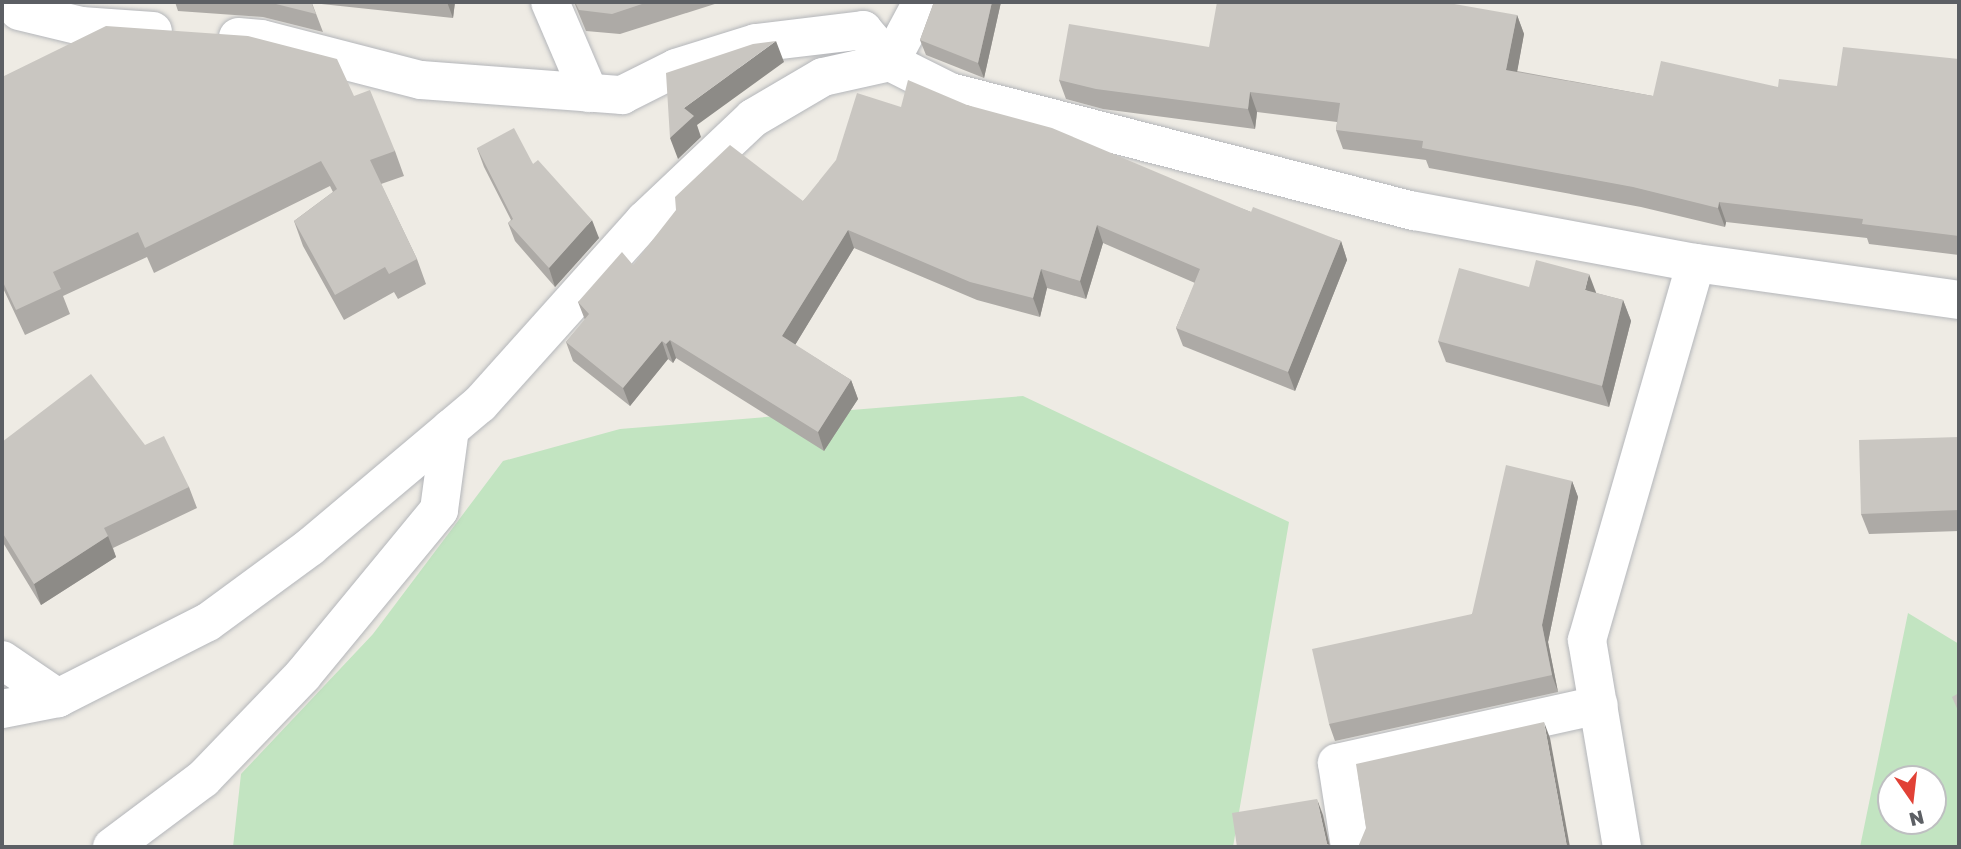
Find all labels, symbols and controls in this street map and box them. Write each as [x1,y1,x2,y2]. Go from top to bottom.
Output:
north arrow [1877,765,1947,835]
text: N [1907,806,1927,832]

